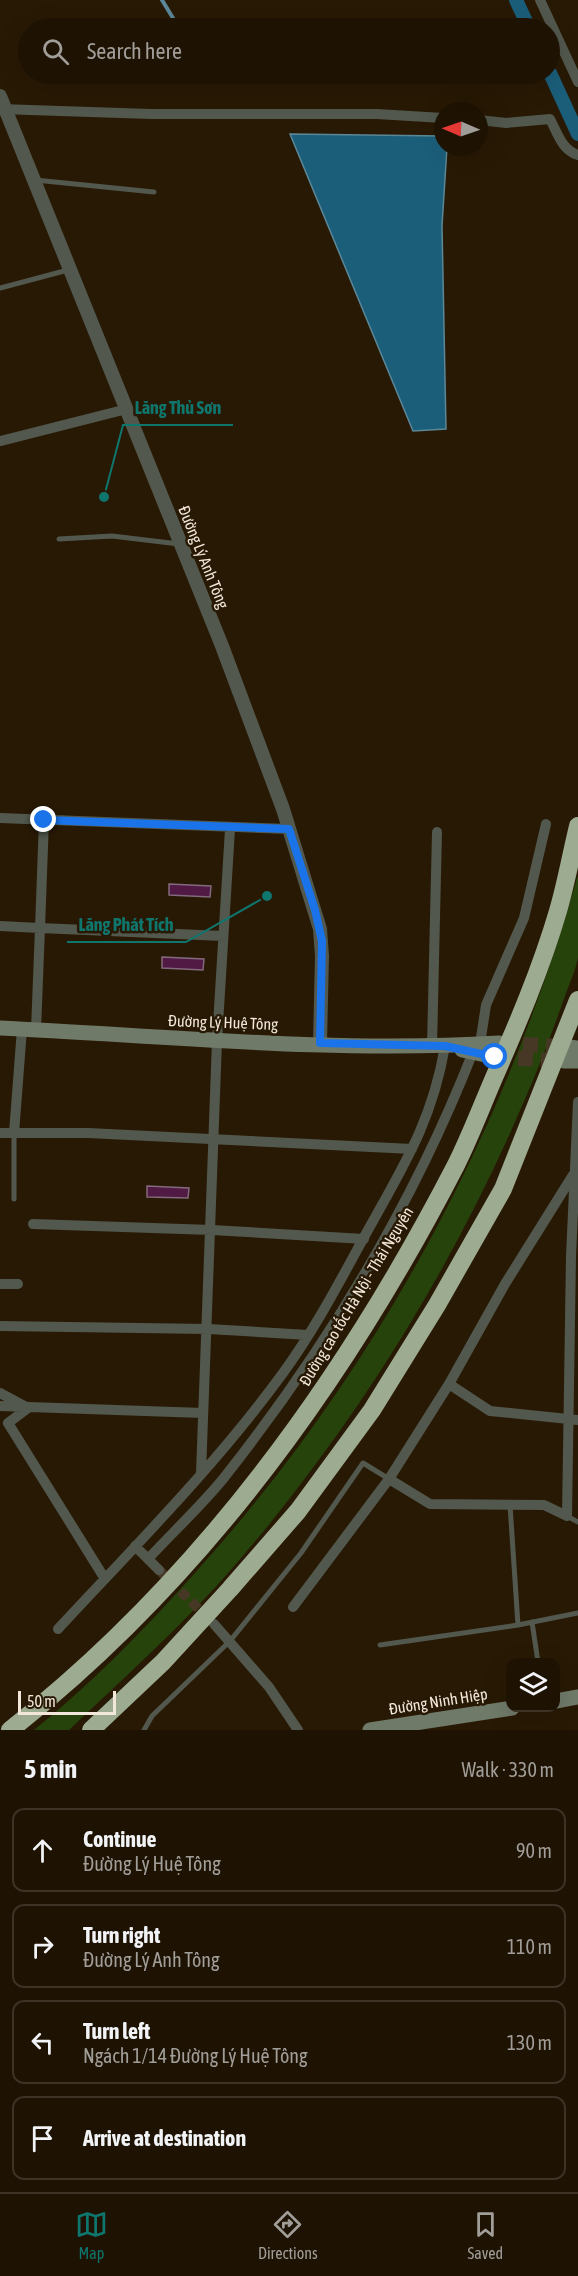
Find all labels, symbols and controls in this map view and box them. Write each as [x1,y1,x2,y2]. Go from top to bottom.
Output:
search box [18,18,560,84]
icon: search [39,35,72,68]
text: Search here [87,38,182,64]
north arrow [434,102,488,156]
callout: Lăng Thủ Sơn [123,389,233,425]
text: Lăng Thủ Sơn [135,397,221,418]
street label: Đường Lý Anh Tông [174,503,233,612]
route end [30,806,56,832]
callout: Lăng Phát Tích [67,906,186,942]
text: Lăng Phát Tích [79,914,174,935]
street label: Đường Lý Huệ Tông [168,1011,279,1034]
route start [481,1043,507,1069]
street label: Đường cao tốc Hà Nội - Thái Nguyên [295,1203,417,1389]
map controls [506,1658,560,1712]
button: layers [506,1658,560,1712]
street label: Đường Ninh Hiệp [387,1684,489,1719]
scale bar [18,1688,116,1716]
text: 50 m [27,1692,56,1710]
text: 5 min [24,1754,77,1784]
text: Walk · 330 m [462,1758,554,1781]
text: Continue [83,1826,157,1852]
icon: ahead [26,1834,59,1867]
text: 90 m [516,1839,552,1862]
text: Đường Lý Huệ Tông [83,1852,221,1875]
text: Turn right [83,1922,160,1948]
icon: right [26,1930,59,1963]
text: 110 m [507,1935,552,1958]
text: Đường Lý Anh Tông [83,1948,220,1971]
text: Turn left [83,2018,150,2044]
icon: left [26,2026,59,2059]
text: 130 m [507,2031,552,2054]
text: Ngách 1/14 Đường Lý Huệ Tông [83,2044,308,2067]
icon: arrive [26,2122,59,2155]
text: Arrive at destination [83,2125,246,2151]
tab: Map [75,2208,108,2262]
tab: Directions [258,2208,318,2262]
tab: Saved [468,2208,503,2262]

